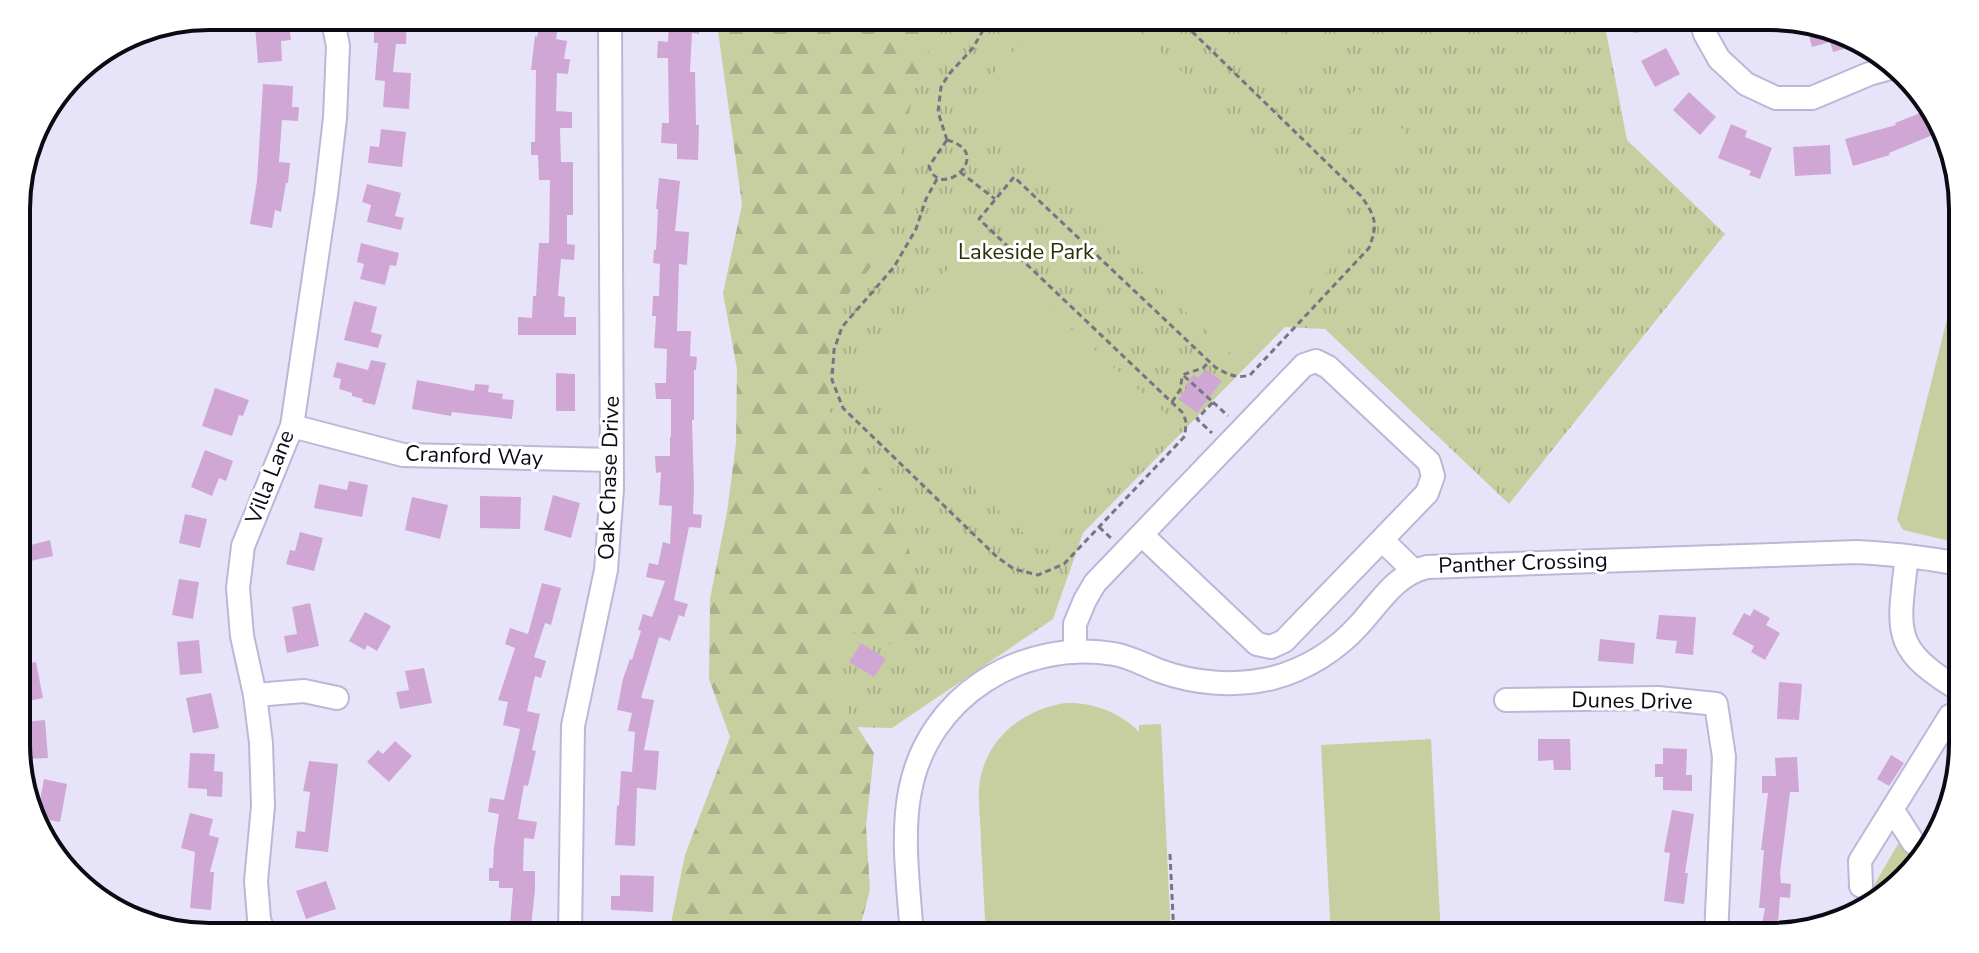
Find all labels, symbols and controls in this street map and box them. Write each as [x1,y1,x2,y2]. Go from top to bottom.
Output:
park label: Lakeside Park [958,237,1095,267]
street label: Oak Chase Drive [591,395,627,561]
street label: Villa Lane [238,426,302,529]
street label: Cranford Way [405,439,544,473]
street label: Panther Crossing [1438,545,1608,581]
street label: Dunes Drive [1571,685,1693,717]

